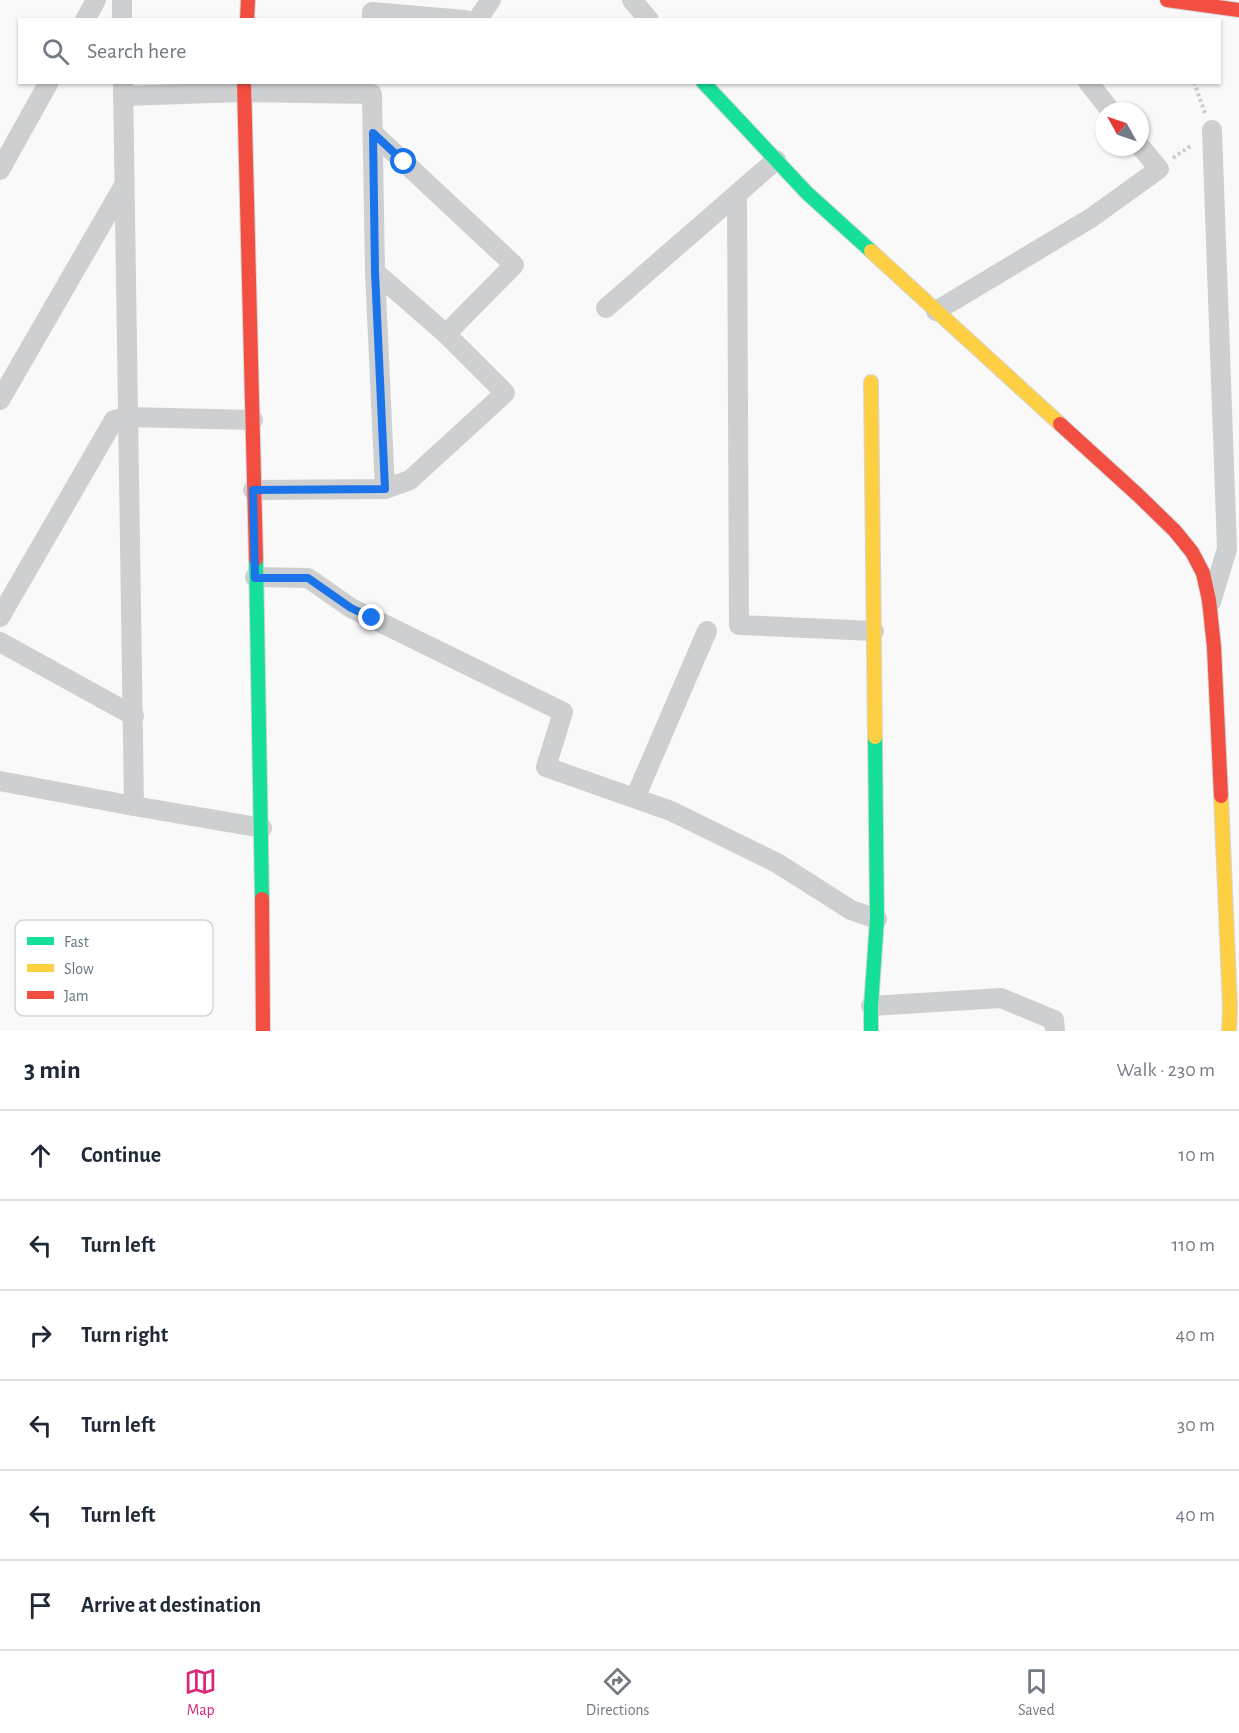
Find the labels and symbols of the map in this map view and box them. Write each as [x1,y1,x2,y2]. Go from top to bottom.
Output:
north arrow [1095,102,1149,156]
route start [390,148,416,174]
route end [358,604,384,630]
legend [15,920,213,1016]
text: Fast [64,934,89,950]
text: Slow [64,961,94,977]
text: Jam [64,988,89,1004]

